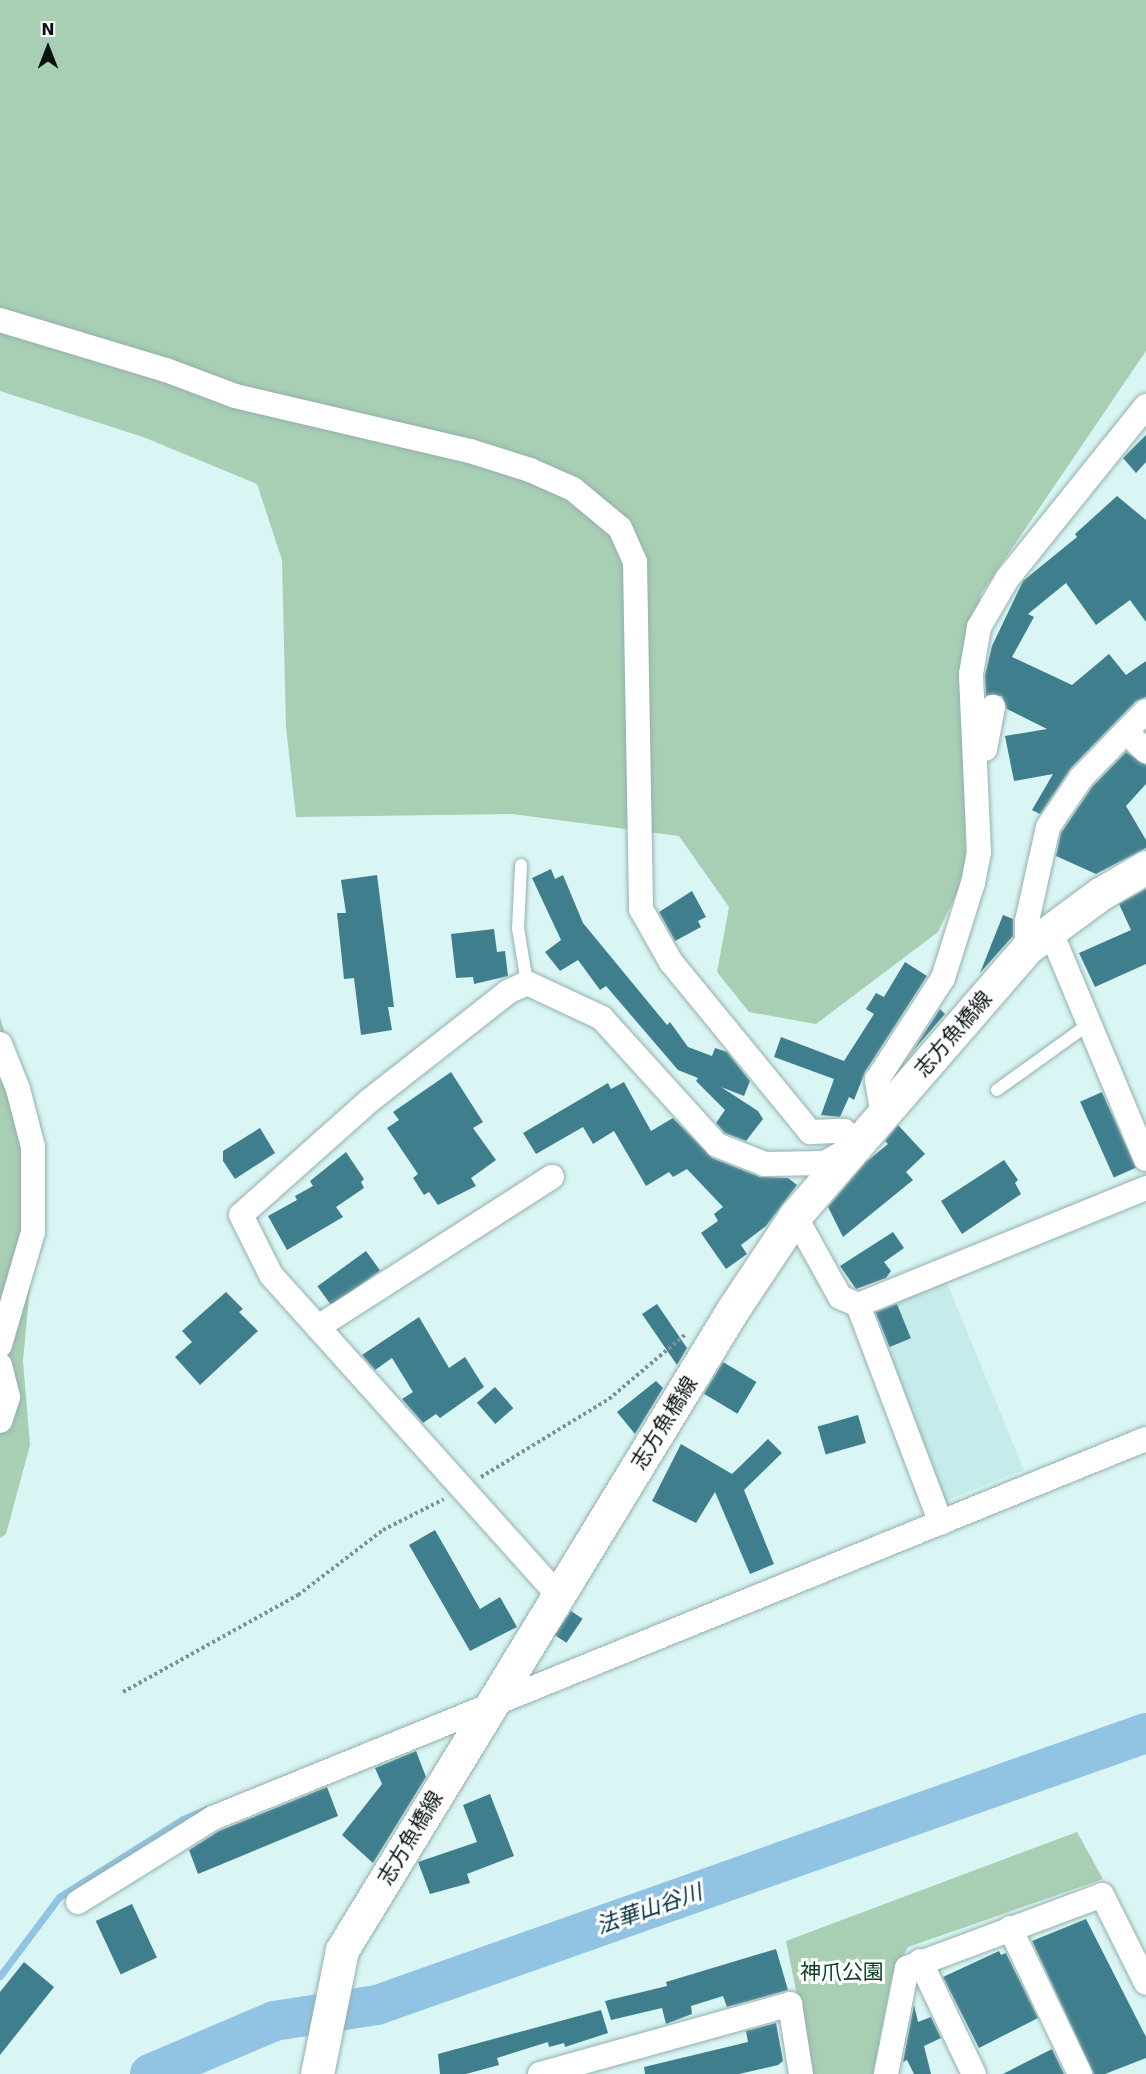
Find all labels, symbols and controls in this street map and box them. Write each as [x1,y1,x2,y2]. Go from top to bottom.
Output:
north arrow [18,18,78,78]
text: N [41,20,55,39]
street label: 志方魚橋線 [909,986,997,1082]
street label: 志方魚橋線 [625,1372,703,1474]
street label: 志方魚橋線 [372,1787,448,1889]
water label: 法華山谷川 [593,1879,705,1939]
park label: 神爪公園 [800,1959,884,1985]

